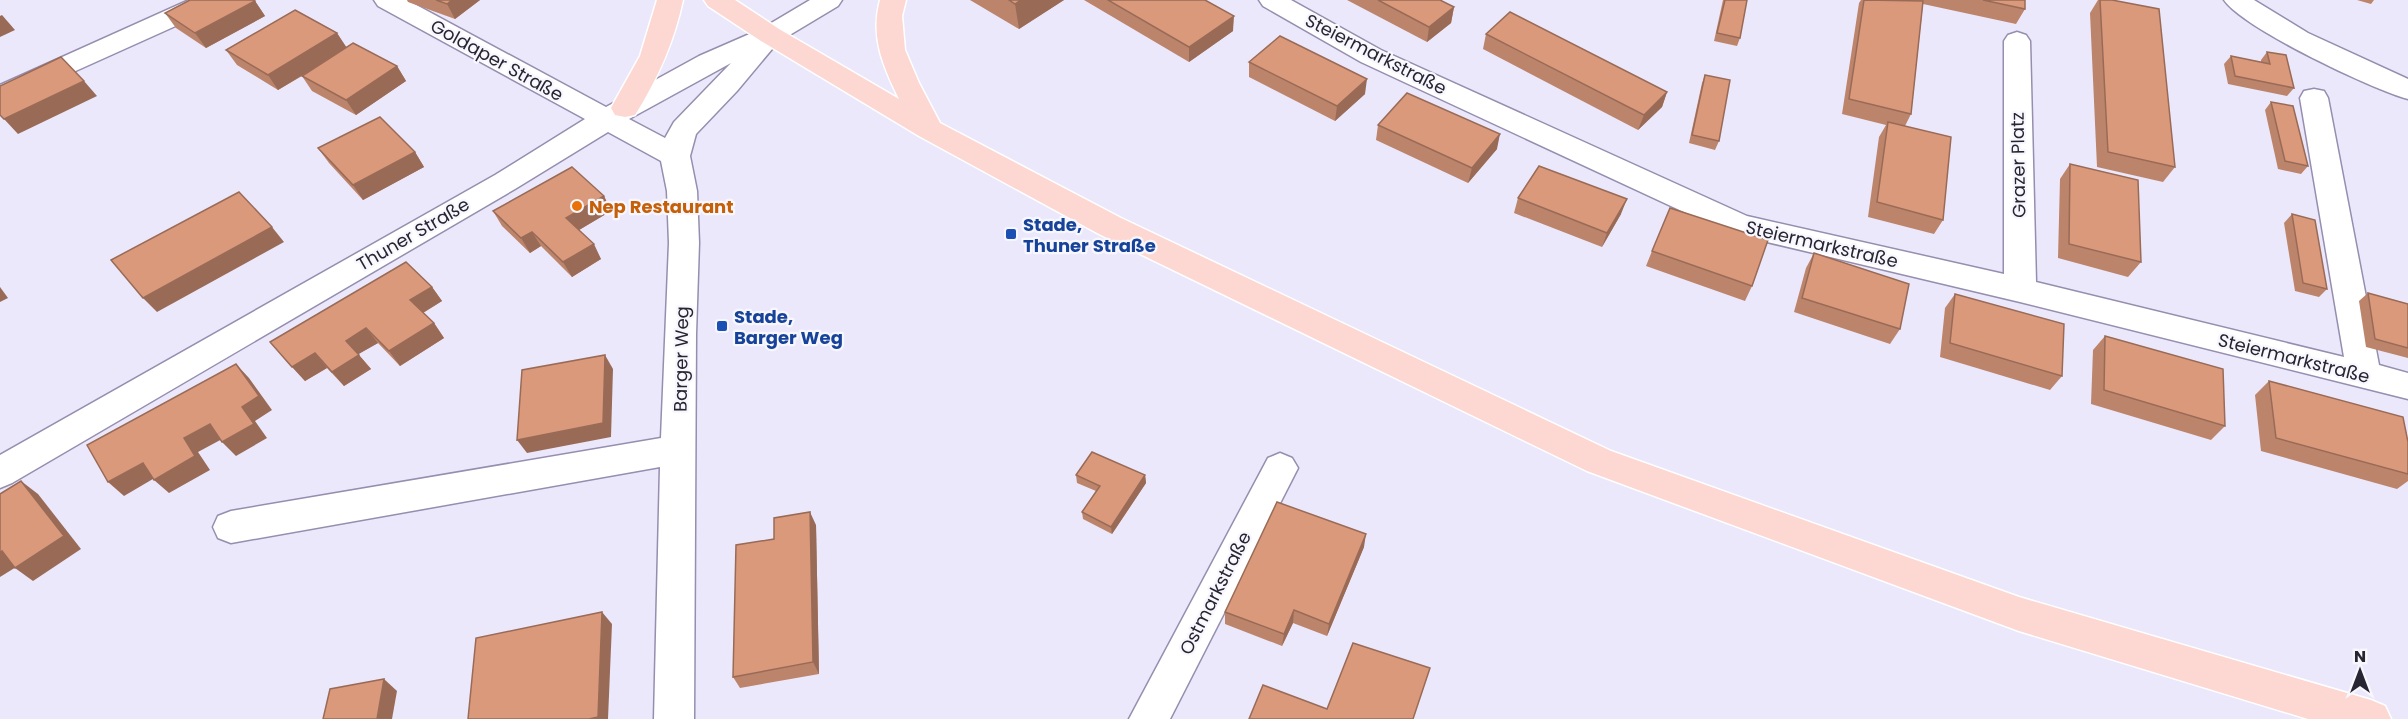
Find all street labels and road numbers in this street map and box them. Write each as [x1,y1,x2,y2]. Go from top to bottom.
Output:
street label: Steiermarkstraße [1301,8,1451,100]
street label: Goldaper Straße [426,13,568,107]
street label: Grazer Platz [2005,112,2031,218]
street label: Thuner Straße [352,192,474,276]
street label: Steiermarkstraße [1743,214,1901,274]
street label: Barger Weg [668,306,694,412]
street label: Steiermarkstraße [2216,327,2372,389]
street label: Ostmarkstraße [1173,527,1257,659]

